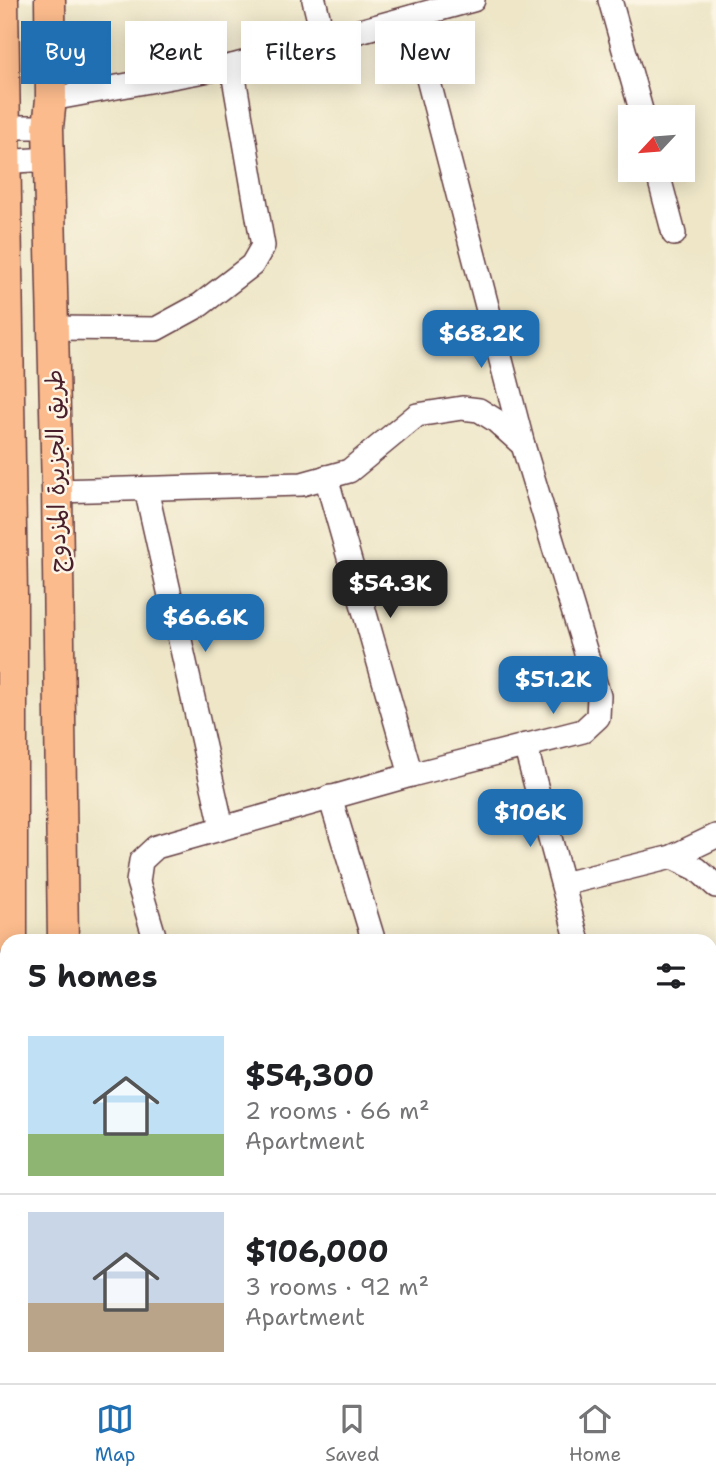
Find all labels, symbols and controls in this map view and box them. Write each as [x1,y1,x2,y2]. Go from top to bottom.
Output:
chip: Buy [21,21,111,84]
chip: Rent [125,21,227,84]
chip: Filters [241,21,361,84]
chip: New [375,21,475,84]
north arrow [618,105,695,182]
map controls [618,105,695,182]
pin: $68.2K [424,310,538,370]
text: $68.2K [438,318,524,348]
street label: طريق الجزيرة المزدوج [38,369,74,573]
pin: $54.3K [333,560,447,620]
text: $54.3K [348,568,432,598]
pin: $66.6K [148,594,262,654]
text: $66.6K [162,602,248,632]
pin: $51.2K [496,656,610,716]
text: $51.2K [515,664,591,694]
pin: $106K [481,790,579,849]
text: $106K [494,797,566,827]
text: 5 homes [28,956,158,997]
icon: filters [652,957,690,995]
text: $54,300 [245,1055,374,1096]
icon: home [84,1064,168,1148]
text: 2 rooms · 66 m² [245,1096,430,1126]
text: Apartment [245,1126,365,1156]
text: $106,000 [245,1231,389,1272]
icon: home [84,1240,168,1324]
text: 3 rooms · 92 m² [245,1272,429,1302]
text: Apartment [245,1302,365,1332]
tab: Map [95,1400,136,1467]
tab: Saved [325,1400,379,1467]
tab: Home [569,1400,621,1467]

